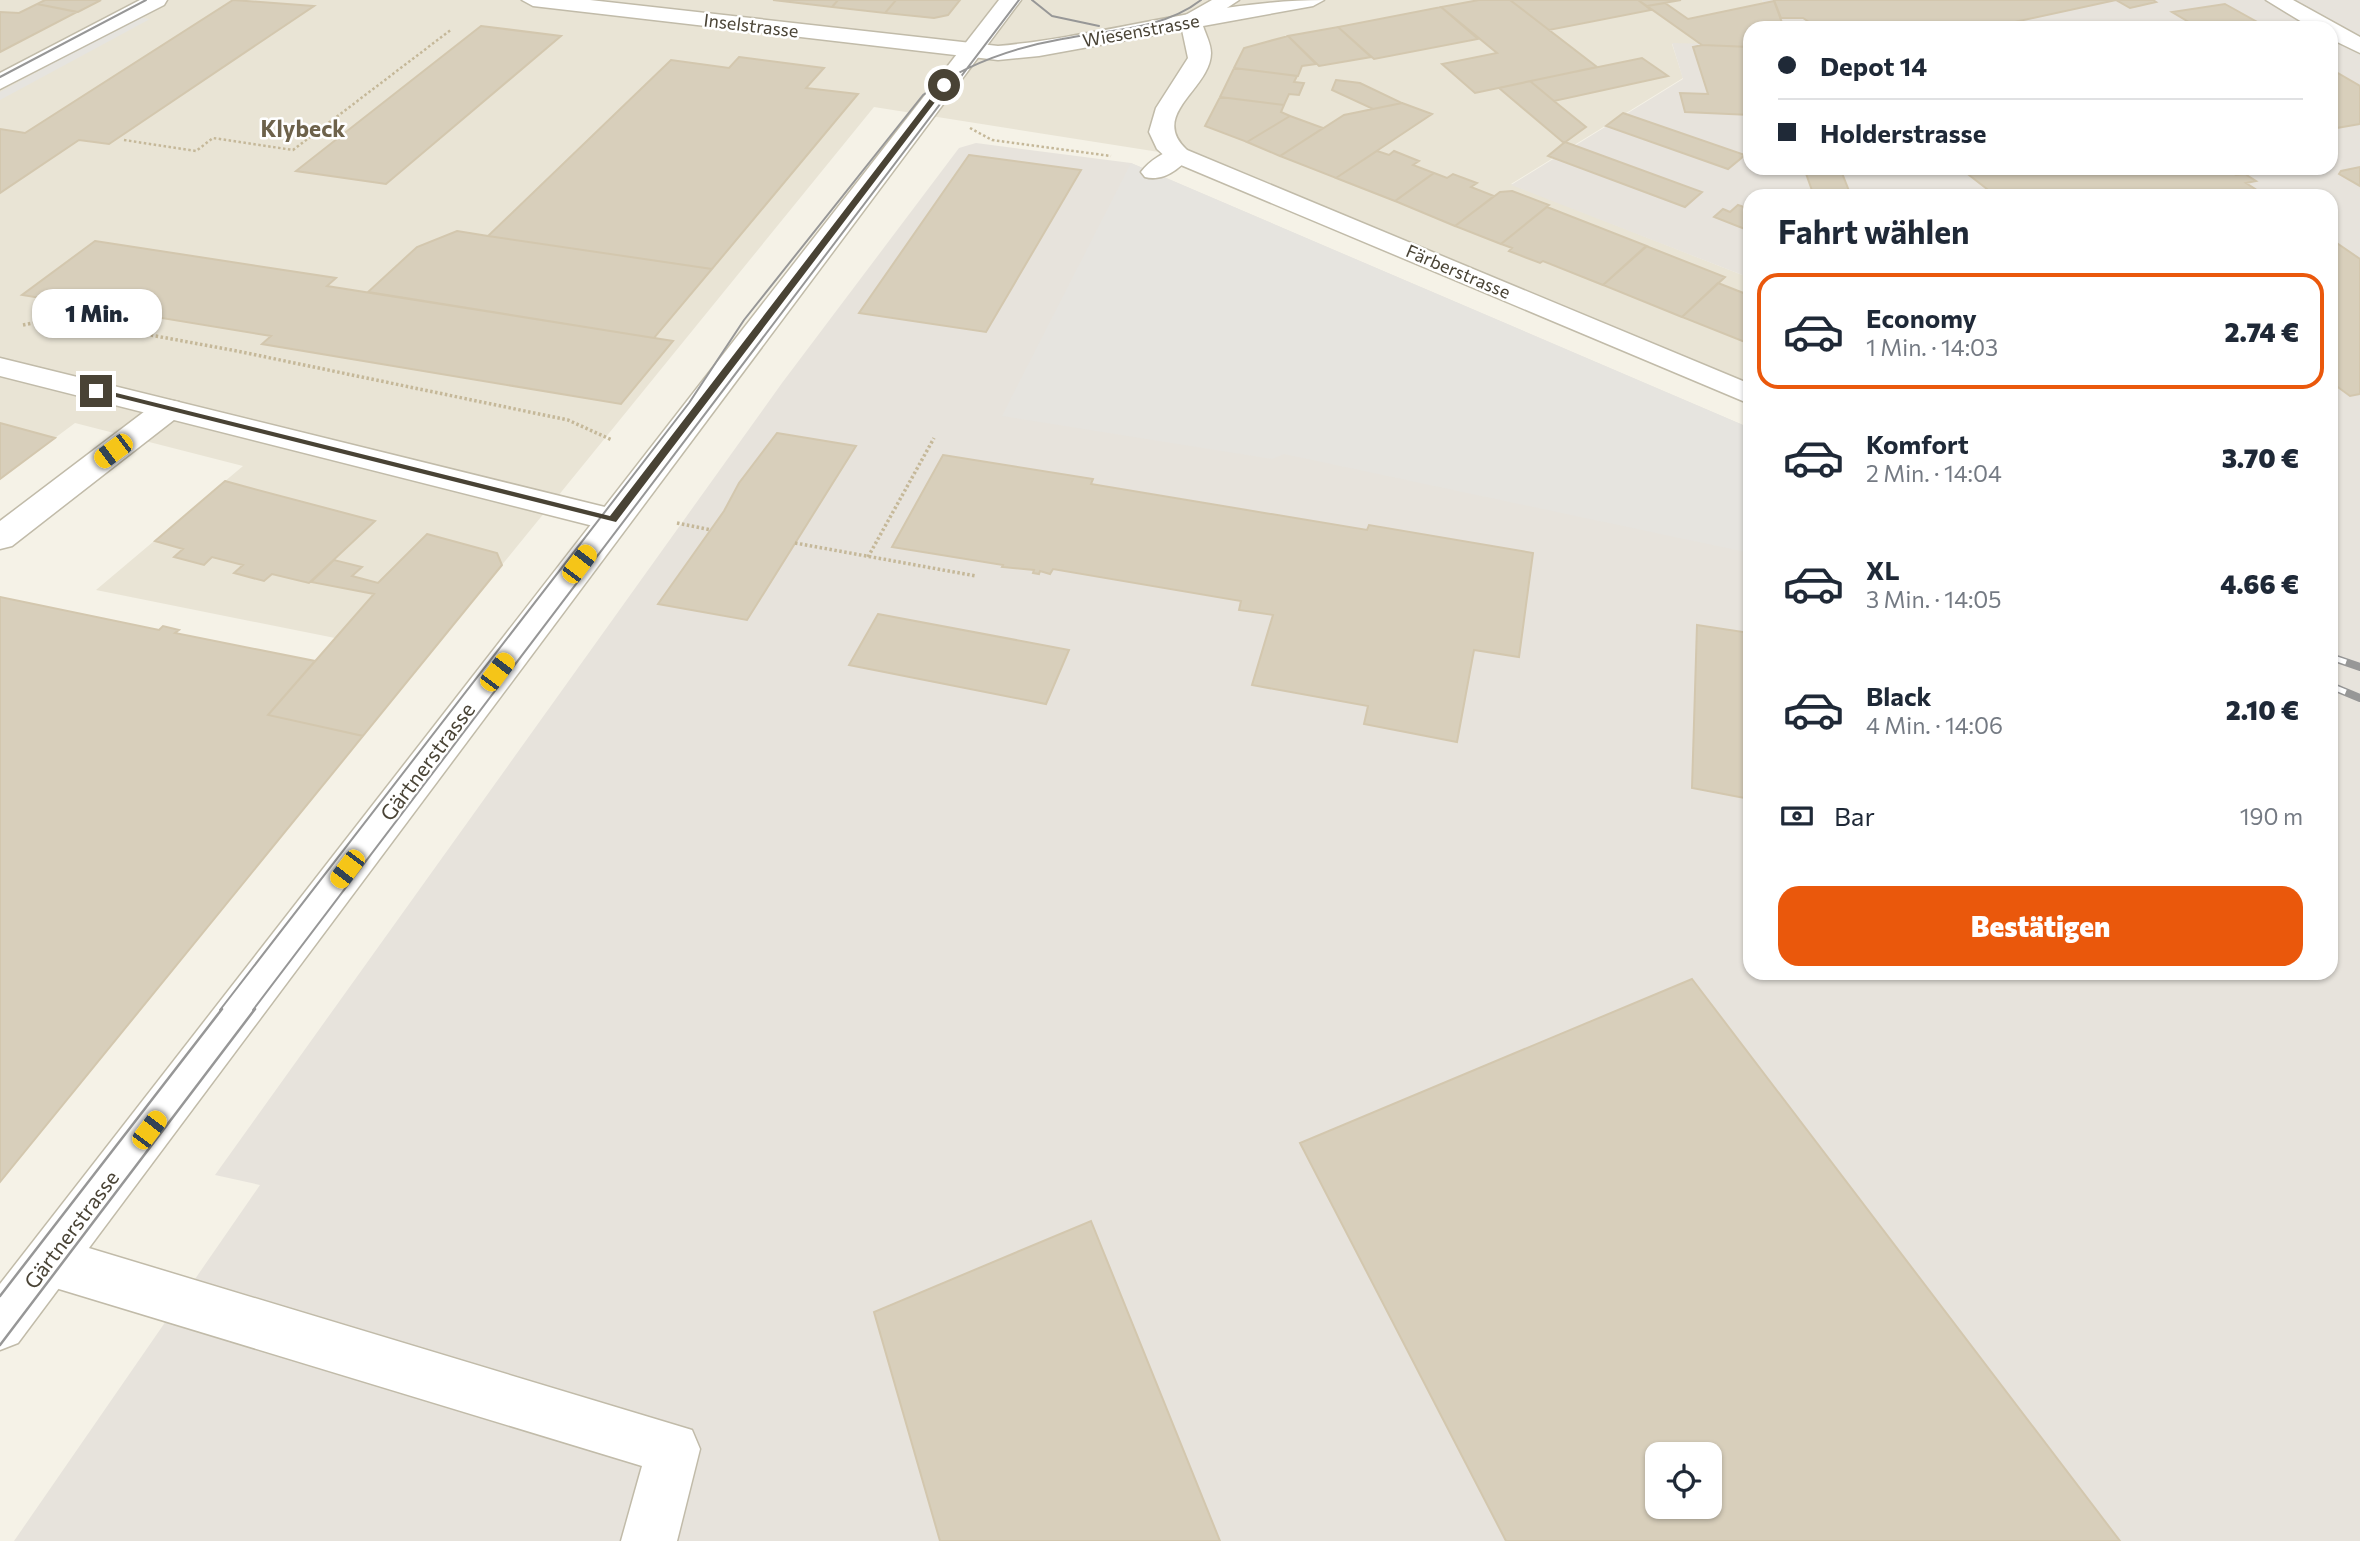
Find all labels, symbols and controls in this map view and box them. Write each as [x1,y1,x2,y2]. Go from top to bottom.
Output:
street label: Inselstrasse [702,8,800,42]
street label: Wiesenstrasse [1081,9,1201,51]
text: Depot 14 [1820,50,1927,81]
route start [928,69,960,101]
district label: Klybeck [260,114,346,142]
text: Holderstrasse [1820,117,1986,148]
text: Fahrt wählen [1778,211,1970,251]
street label: Färberstrasse [1403,239,1514,303]
callout: 1 Min. [31,290,161,338]
text: 1 Min. [65,299,129,327]
icon: car [1782,300,1845,363]
text: Economy [1866,302,1977,333]
text: 2.74 € [2224,316,2299,347]
text: 1 Min. · 14:03 [1866,333,1998,361]
route end [80,375,112,407]
icon: car [1782,426,1845,489]
text: Komfort [1866,428,1969,459]
car [90,430,137,472]
text: 3.70 € [2222,442,2299,473]
text: 2 Min. · 14:04 [1866,459,2002,487]
car [558,541,601,587]
icon: car [1782,552,1845,615]
text: XL [1866,554,1900,585]
text: 4.66 € [2220,568,2299,599]
text: 3 Min. · 14:05 [1866,585,2002,613]
car [476,649,519,695]
icon: car [1782,678,1845,741]
text: Black [1866,680,1932,711]
text: 2.10 € [2226,694,2299,725]
street label: Gärtnerstrasse [374,697,479,825]
text: 4 Min. · 14:06 [1866,711,2003,739]
icon: cash [1778,797,1816,835]
text: Bar [1834,800,1875,831]
text: 190 m [2240,802,2303,830]
car [326,846,369,892]
button: Bestätigen [1778,886,2303,966]
car [128,1107,171,1153]
street label: Gärtnerstrasse [18,1165,123,1293]
map controls [1645,1442,1722,1519]
button: locate [1645,1442,1722,1519]

